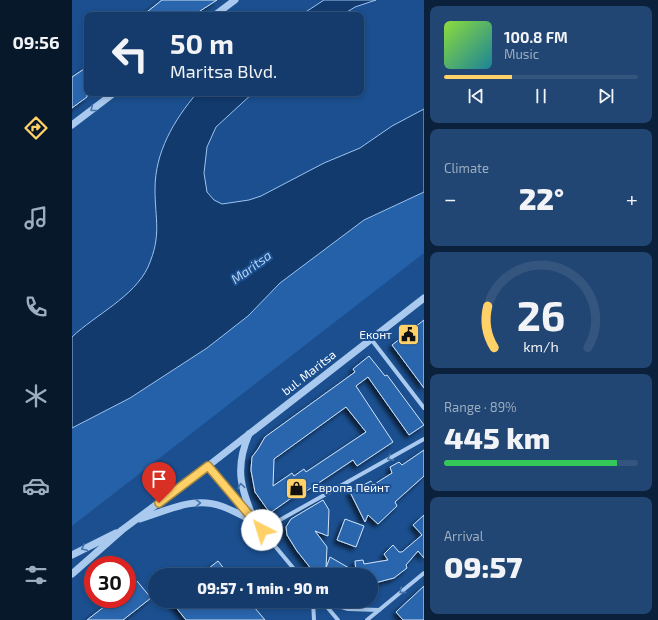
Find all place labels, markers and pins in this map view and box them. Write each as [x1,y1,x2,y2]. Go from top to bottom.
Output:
public building icon: Еконт [395,322,421,348]
place label: Еконт [359,327,392,341]
pin [142,462,176,503]
shop icon: Европа Пейнт [283,475,309,501]
place label: Европа Пейнт [312,480,390,494]

